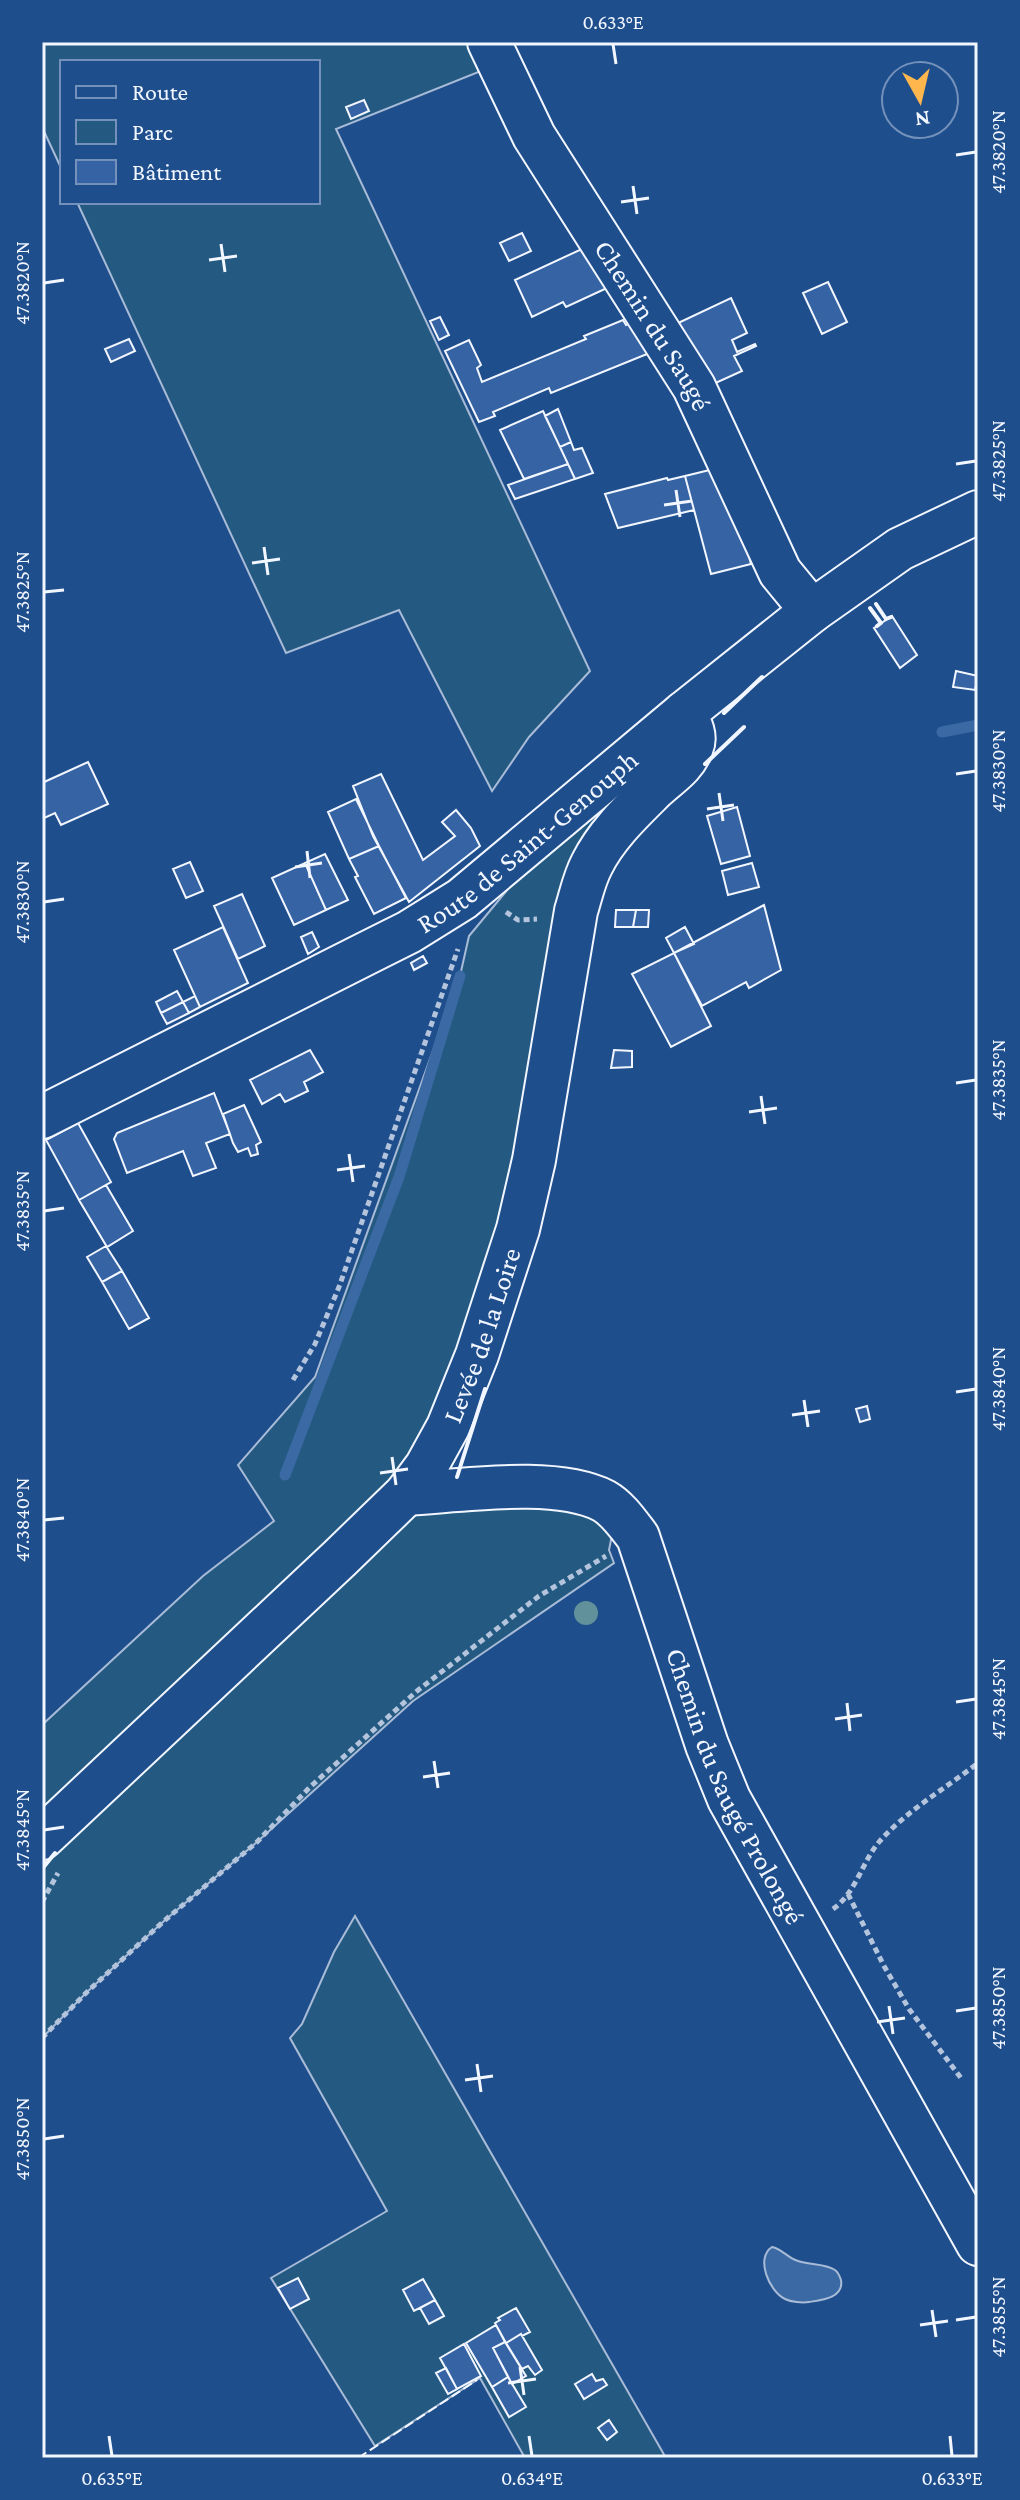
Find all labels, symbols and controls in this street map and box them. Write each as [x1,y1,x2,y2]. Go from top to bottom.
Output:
text: 0.633°E [582,11,644,33]
legend [60,60,320,204]
north arrow [880,60,960,140]
text: Route [132,78,188,105]
text: N [914,106,932,133]
text: 47.3820°N [987,110,1009,194]
text: Parc [132,118,173,145]
text: Bâtiment [132,158,222,185]
street label: Chemin du Saugé [589,234,718,415]
text: 47.3820°N [11,241,33,325]
text: 47.3825°N [987,420,1009,502]
text: 47.3825°N [11,551,33,633]
text: 47.3830°N [987,729,1009,813]
street label: Route de Saint-Genouph [411,743,643,939]
text: 47.3830°N [11,860,33,944]
text: 47.3835°N [987,1039,1009,1121]
text: 47.3835°N [11,1170,33,1252]
street label: Levée de la Loire [436,1244,526,1427]
text: 47.3840°N [987,1347,1009,1431]
text: 47.3840°N [11,1478,33,1562]
street label: Chemin du Saugé Prolongé [660,1644,811,1929]
text: 47.3845°N [987,1658,1009,1740]
text: 47.3845°N [11,1789,33,1871]
text: 47.3850°N [987,1966,1009,2050]
text: 47.3850°N [11,2097,33,2181]
text: 47.3855°N [987,2276,1009,2358]
text: 0.635°E [81,2467,143,2489]
text: 0.634°E [501,2467,563,2489]
text: 0.633°E [921,2467,983,2489]

